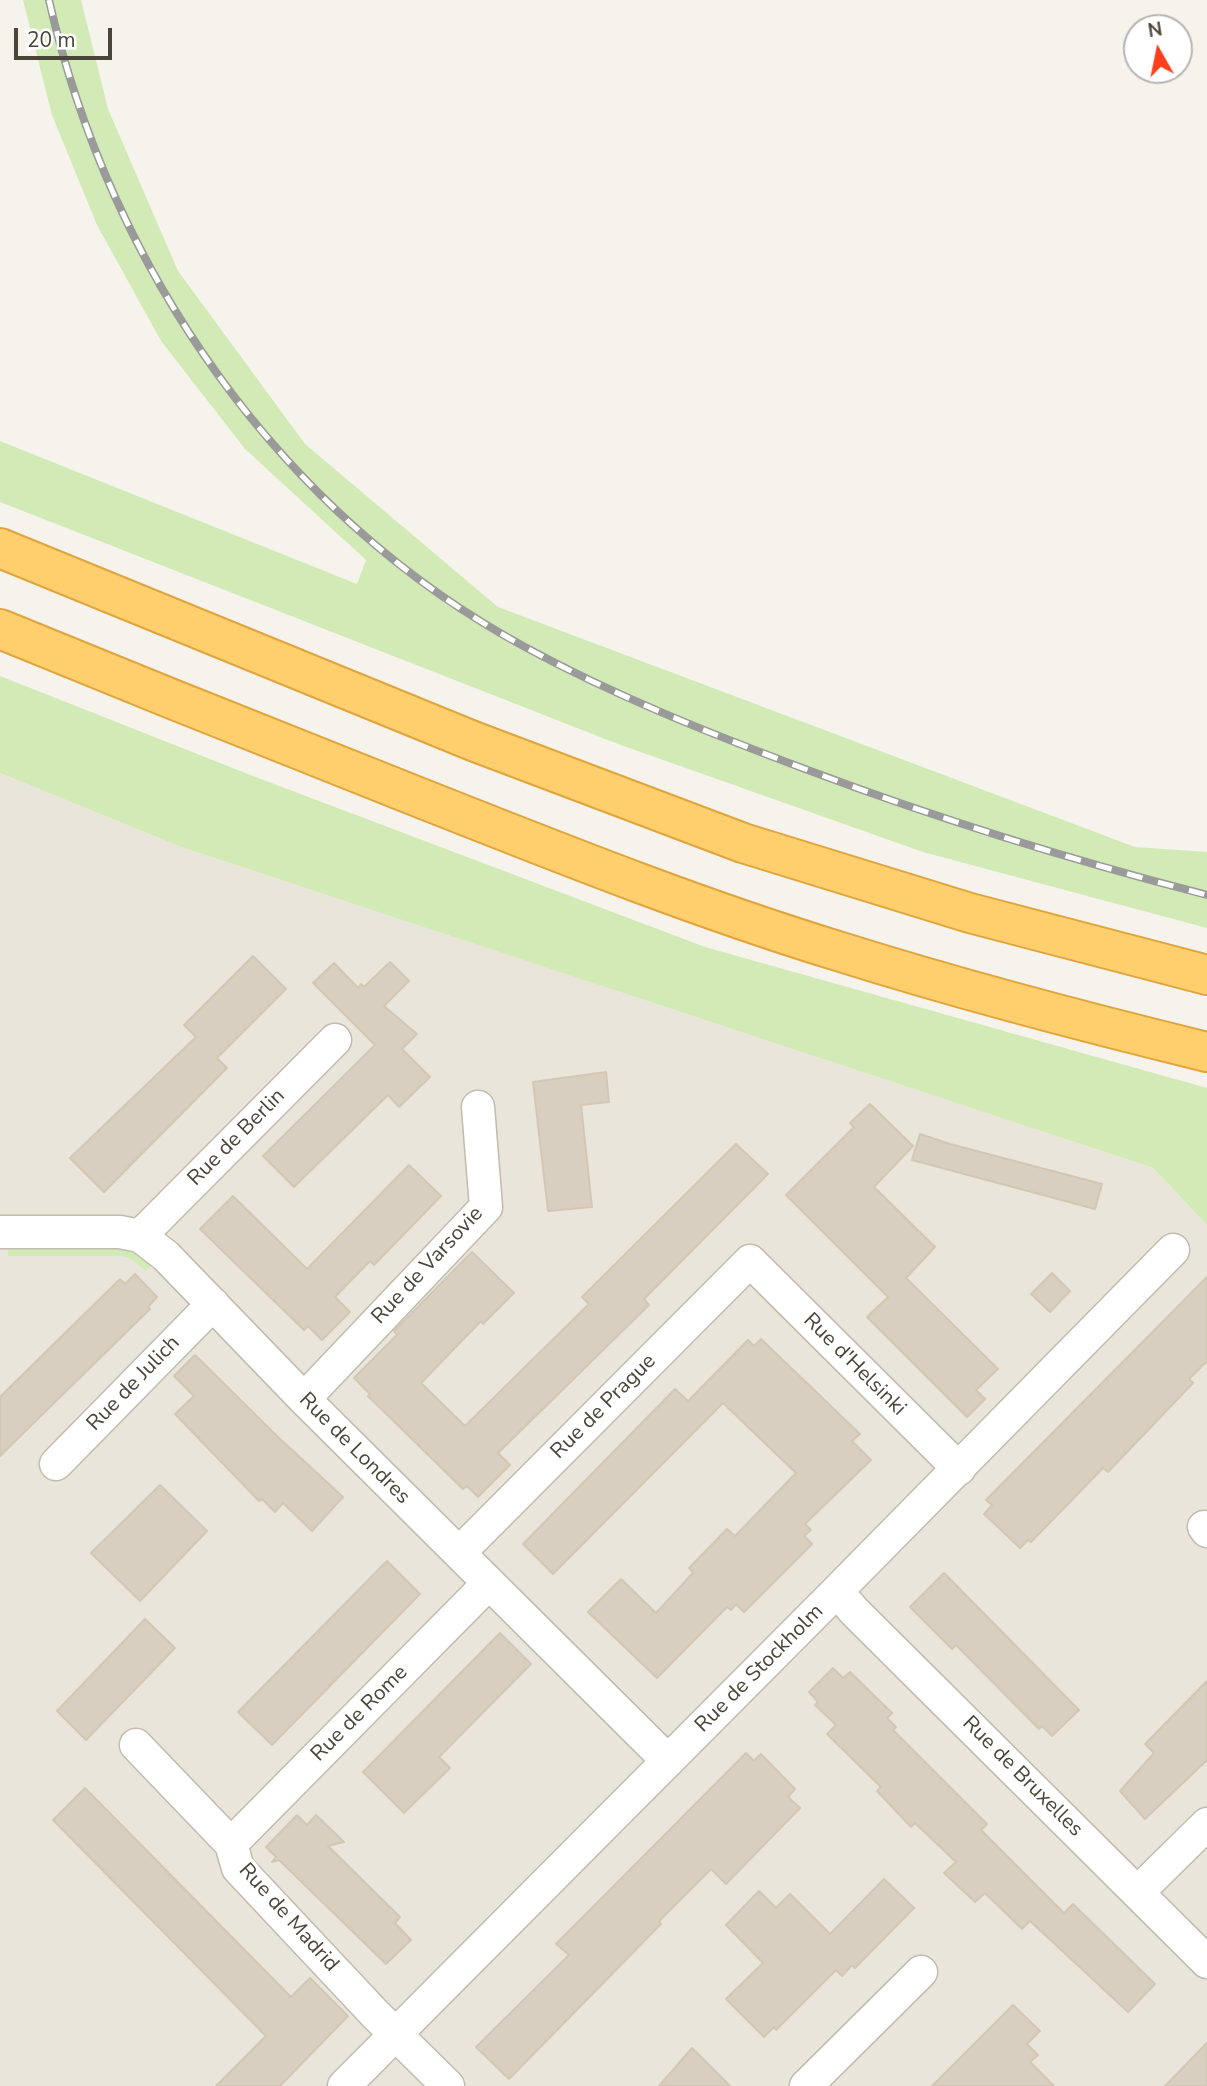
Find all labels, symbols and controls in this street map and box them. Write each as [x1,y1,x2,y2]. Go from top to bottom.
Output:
scale bar [18,14,116,58]
north arrow [1123,14,1193,84]
text: N [1146,16,1164,44]
text: 20 m [27,26,76,54]
street label: Rue de Berlin [183,1084,291,1192]
street label: Rue de Varsovie [367,1202,489,1330]
street label: Rue d'Helsinki [797,1308,911,1422]
street label: Rue de Julich [82,1331,186,1437]
street label: Rue de Prague [546,1349,662,1465]
street label: Rue de Londres [293,1388,415,1510]
street label: Rue de Stockholm [691,1600,829,1738]
street label: Rue de Rome [307,1661,413,1767]
street label: Rue de Bruxelles [956,1711,1088,1843]
street label: Rue de Madrid [233,1859,343,1977]

